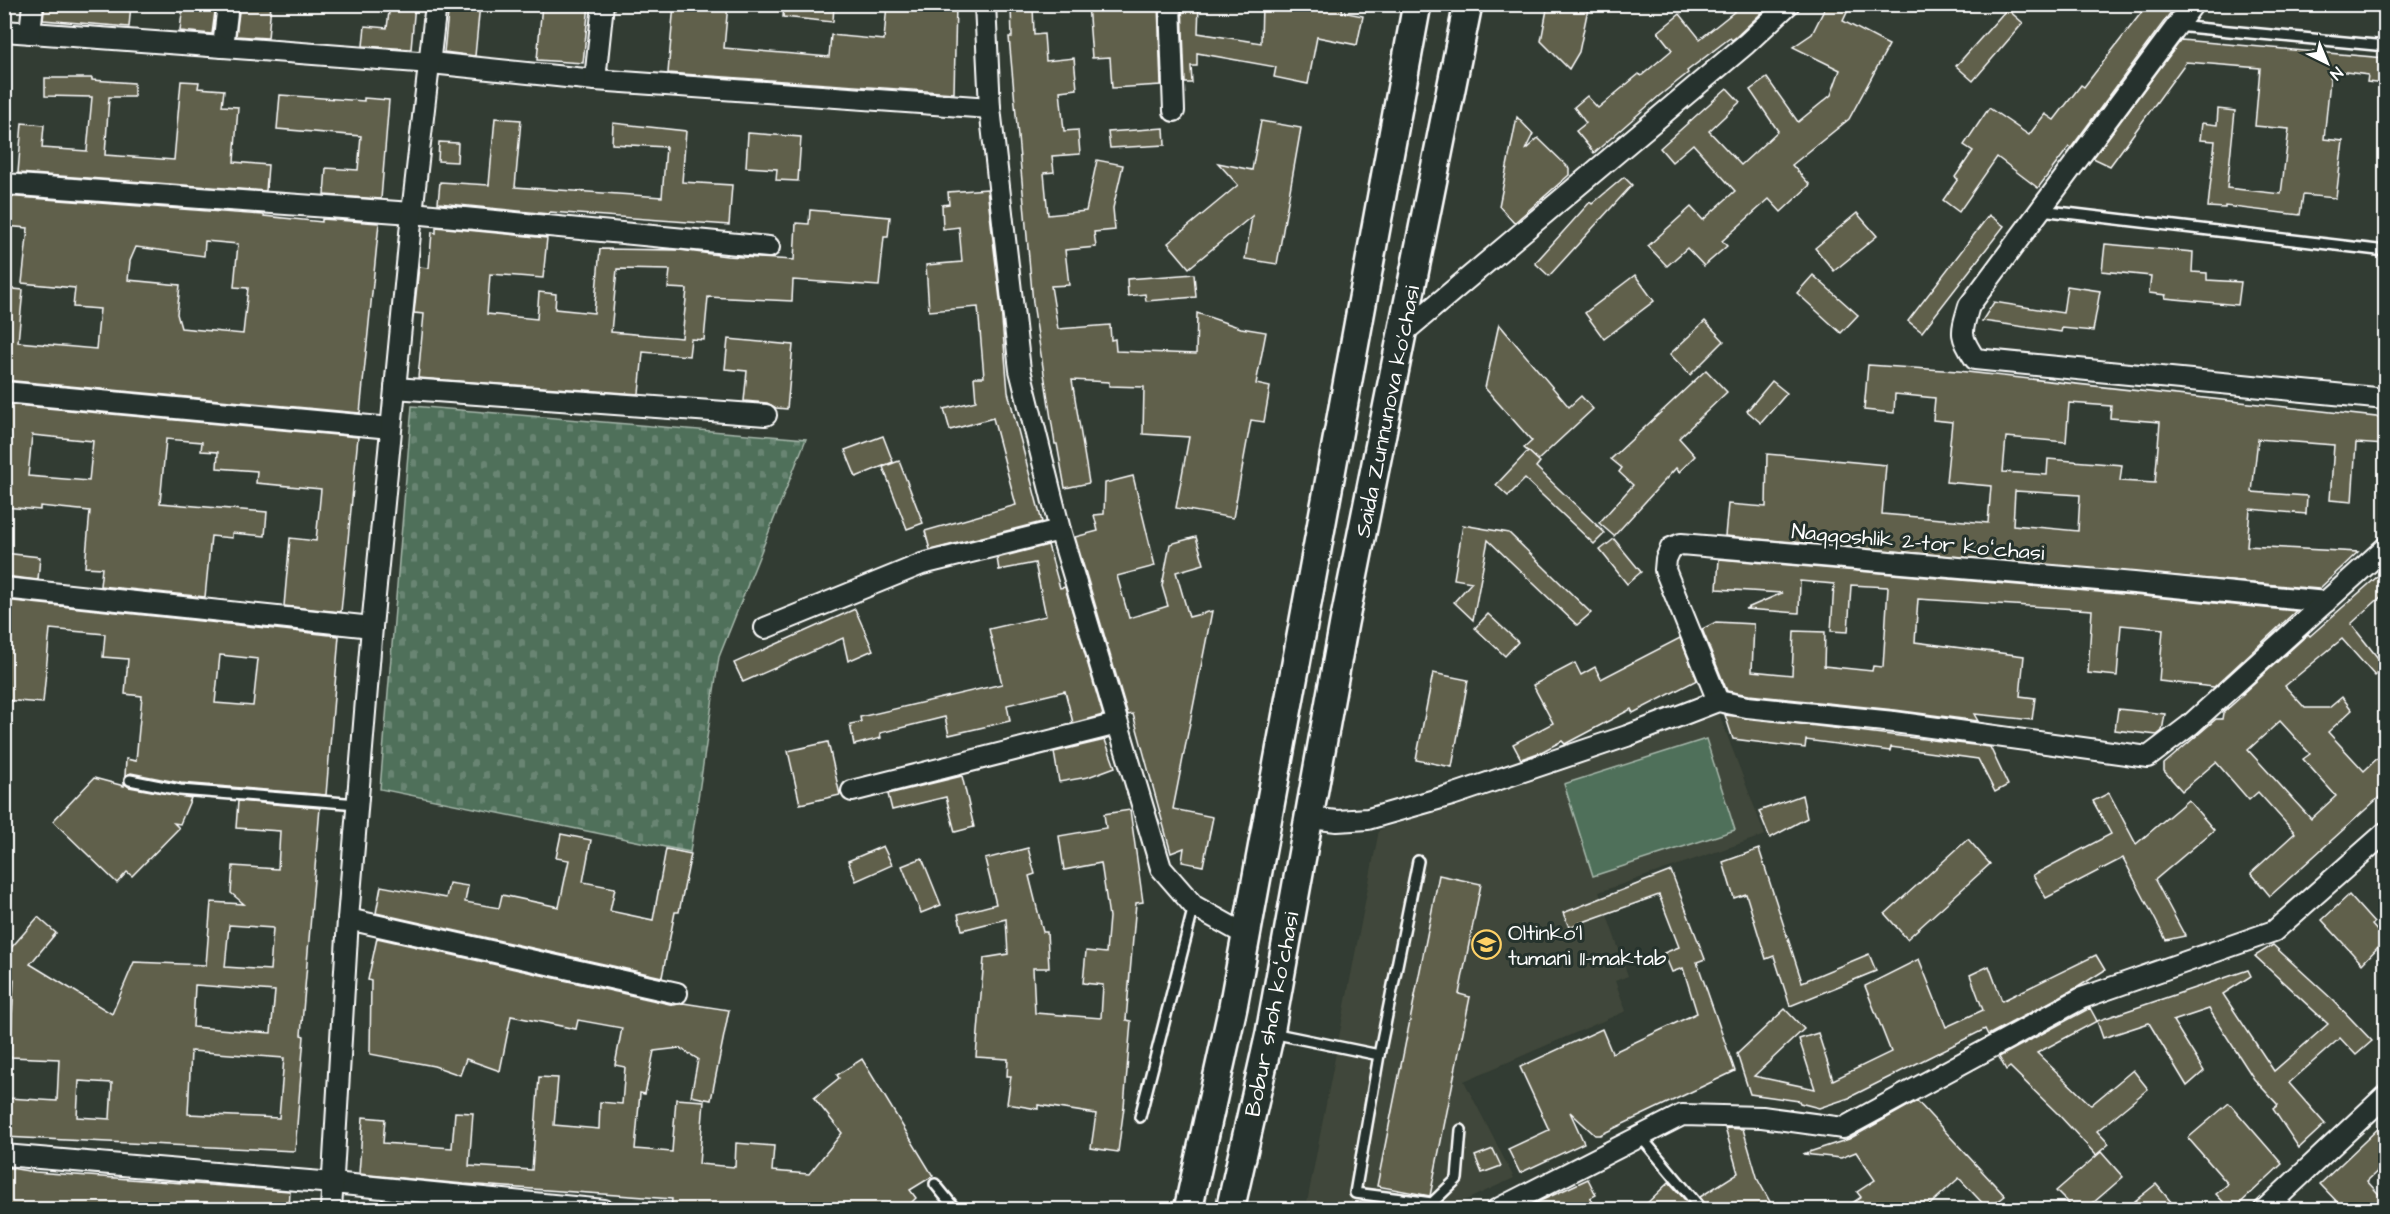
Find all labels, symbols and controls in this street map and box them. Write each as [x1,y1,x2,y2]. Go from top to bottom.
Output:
north arrow [2297,33,2357,93]
text: N [2325,62,2348,85]
street label: Saida Zunnunova ko'chasi [1348,283,1428,540]
street label: Naqqoshlik 2-tor koʻchasi [1790,516,2046,569]
street label: Bobur shoh koʻchasi [1237,909,1308,1119]
place label: Oltinko'l tumani 11-maktab [1508,918,1666,974]
school or university icon: Oltinko'l tumani 11-maktab [1471,929,1503,961]

